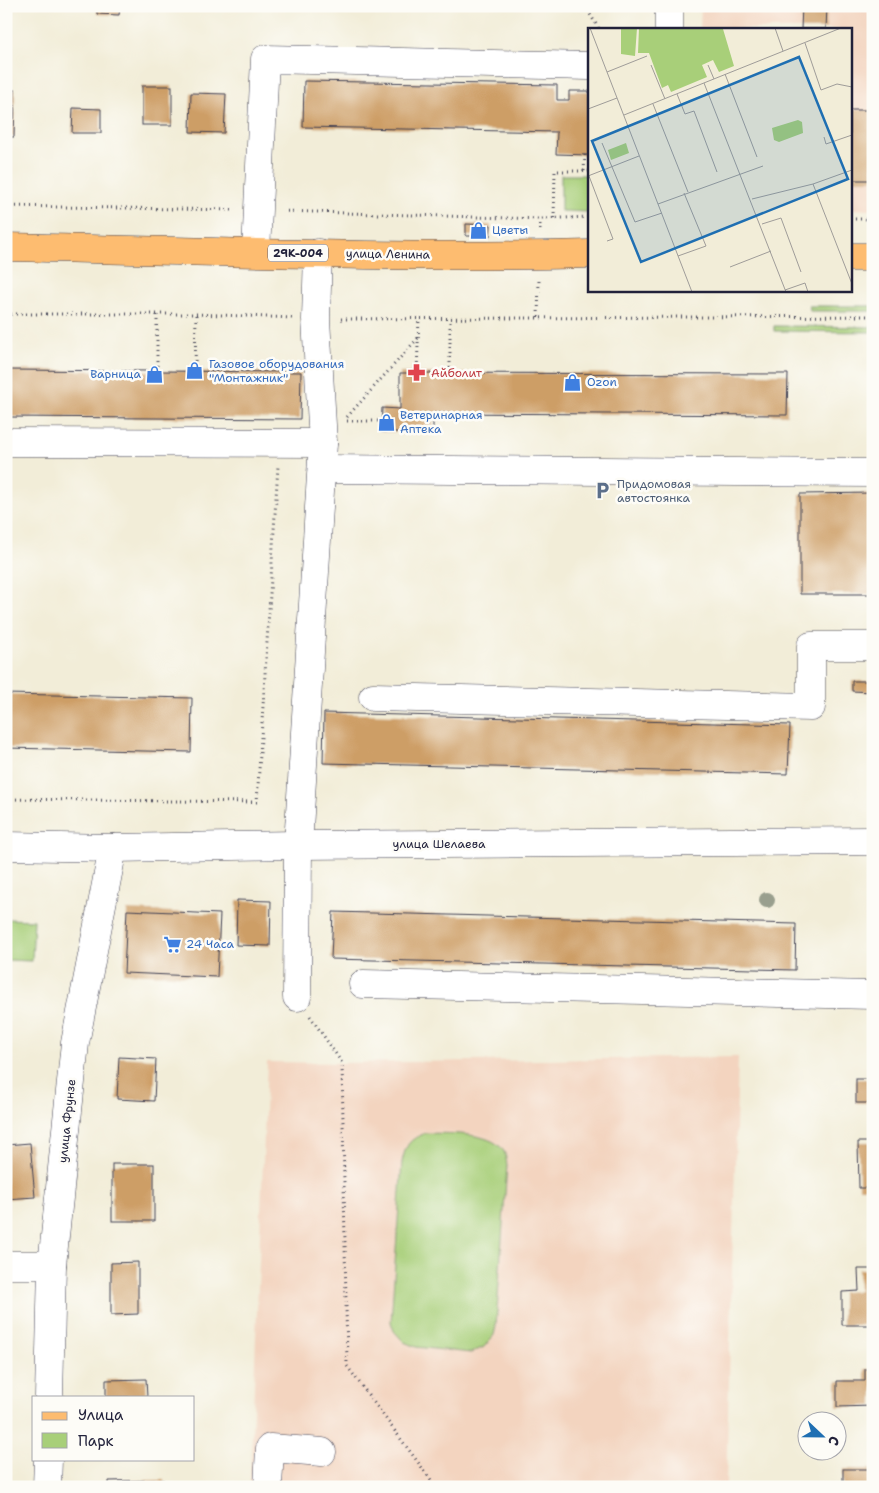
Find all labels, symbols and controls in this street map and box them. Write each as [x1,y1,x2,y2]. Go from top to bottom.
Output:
inset map [588,28,852,291]
shop icon: Цветы [468,220,488,240]
place label: Цветы [492,222,528,238]
road number: 29К-004 [268,244,328,262]
street label: улица Ленина [346,245,431,263]
place label: Газовое оборудования "Монтажник" [209,356,344,386]
shop icon: Газовое оборудования "Монтажник" [185,361,205,381]
pharmacy icon: Айболит [407,363,427,383]
shop icon: Варница [145,364,165,384]
place label: Айболит [431,365,483,381]
place label: Варница [90,366,142,382]
shop icon: Ozon [563,372,583,392]
place label: Ozon [587,374,617,390]
place label: Ветеринарная Аптека [400,407,483,437]
shop icon: Ветеринарная Аптека [376,412,396,432]
place label: Придомовая автостоянка [617,476,691,506]
parking icon: Придомовая автостоянка [593,481,613,501]
street label: улица Шелаева [392,836,486,852]
supermarket icon: 24 Часа [162,934,182,954]
place label: 24 Часа [186,936,235,952]
street label: улица Фрунзе [55,1078,79,1164]
legend [32,1396,195,1460]
text: Улица [78,1405,124,1425]
north arrow [796,1410,846,1460]
text: Парк [78,1431,114,1451]
text: С [824,1434,844,1448]

